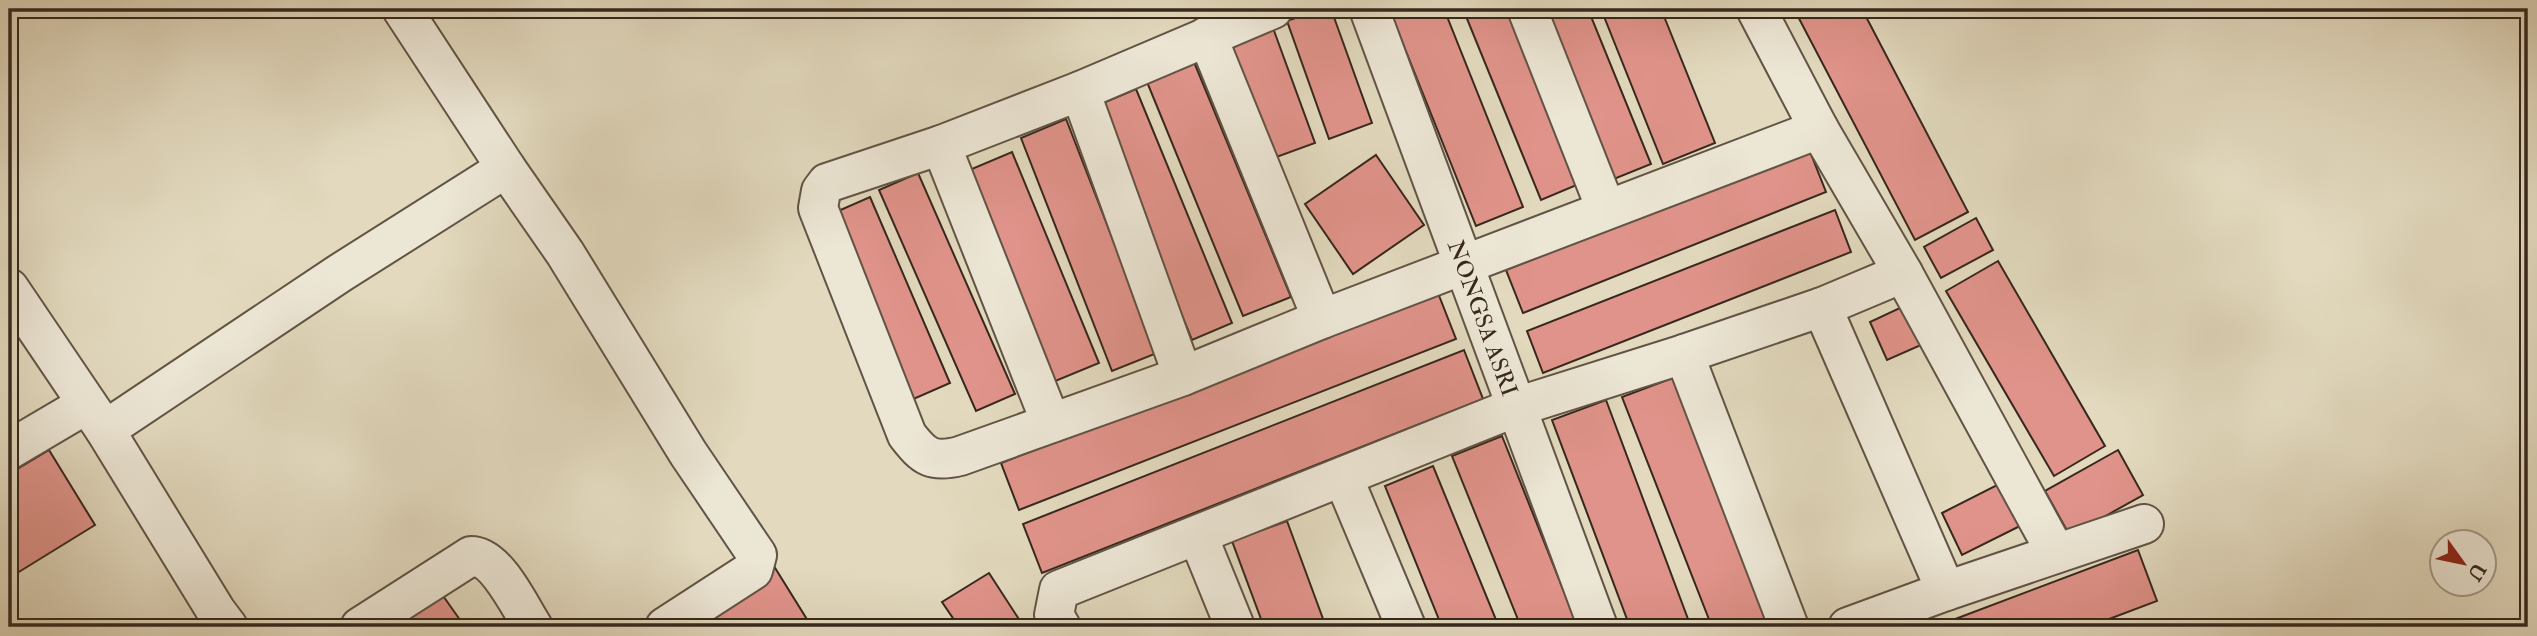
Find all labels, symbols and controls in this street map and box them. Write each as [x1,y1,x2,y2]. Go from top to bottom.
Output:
street label: NONGSA ASRI [1441,236,1524,400]
north arrow [2428,528,2498,598]
text: U [2462,559,2491,585]

